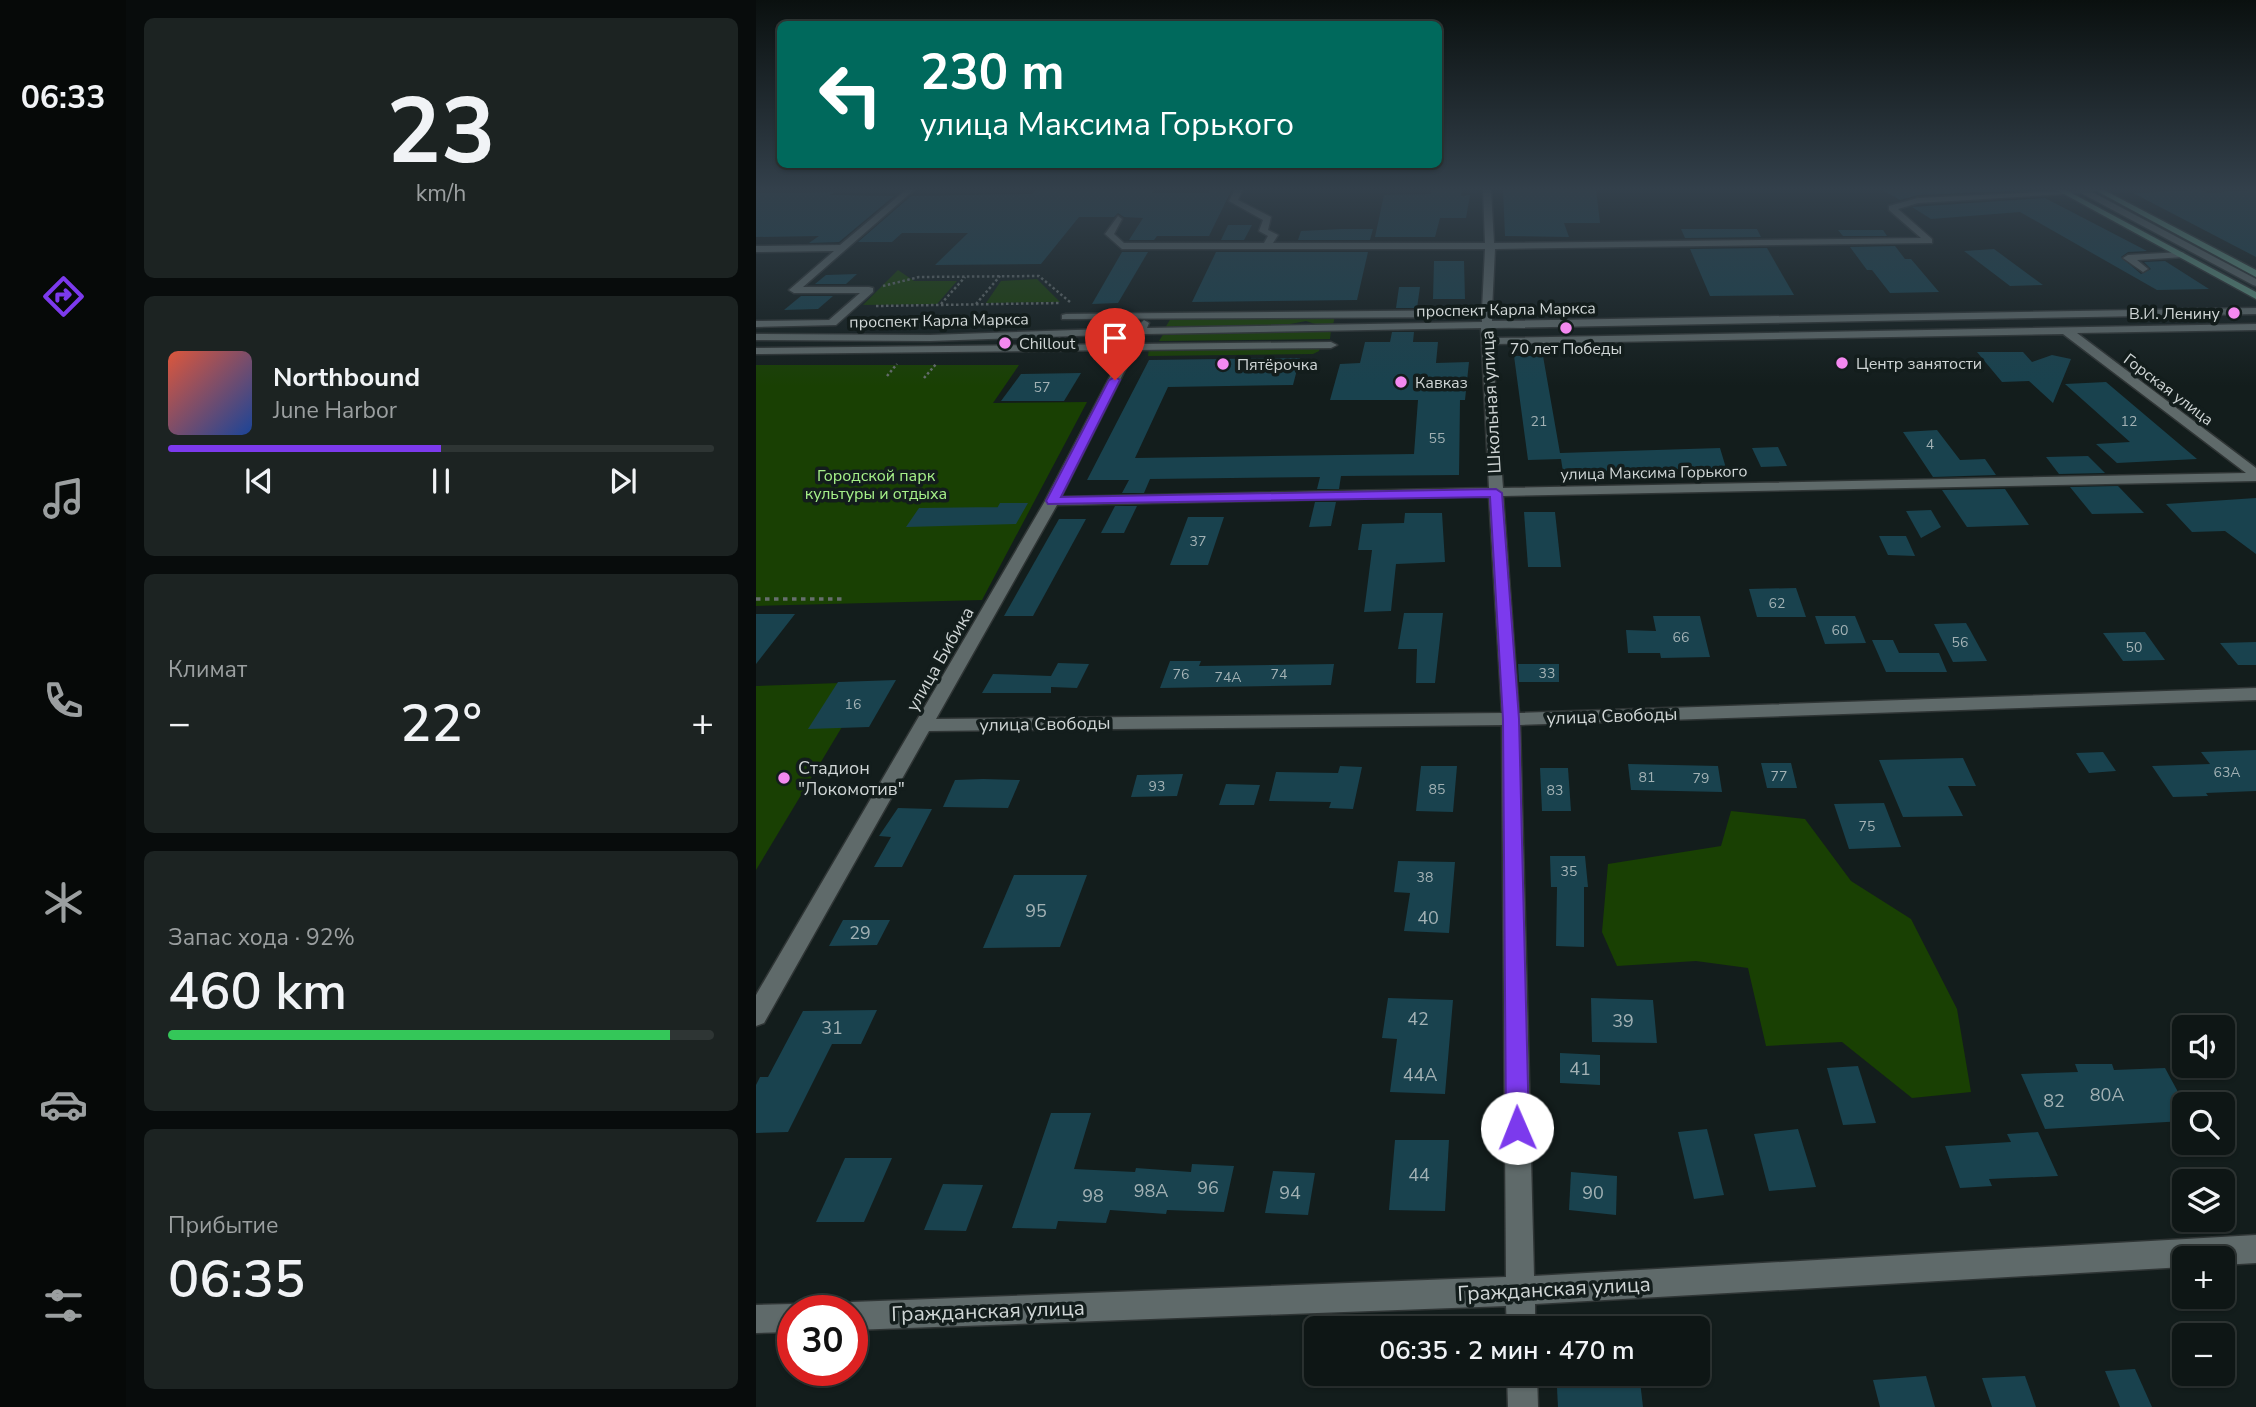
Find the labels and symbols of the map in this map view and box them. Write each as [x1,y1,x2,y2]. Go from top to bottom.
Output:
street label: проспект Карла Маркса [1416,297,1596,323]
place label: В.И. Ленину [2129,303,2221,325]
marker: В.И. Ленину [2226,305,2242,321]
street label: проспект Карла Маркса [849,308,1029,334]
pin [1085,308,1145,380]
marker: 70 лет Победы [1558,320,1574,336]
street label: Школьная улица [1475,330,1507,474]
place label: Chillout [1019,333,1076,355]
marker: Chillout [997,335,1013,351]
place label: 70 лет Победы [1510,338,1622,360]
street label: Горская улица [2119,349,2218,431]
place label: Центр занятости [1856,353,1982,375]
place label: Пятёрочка [1237,354,1318,376]
marker: Центр занятости [1834,355,1850,371]
marker: Пятёрочка [1215,356,1231,372]
place label: Кавказ [1415,372,1468,394]
marker: Кавказ [1393,374,1409,390]
house number: 57 [1034,378,1050,397]
house number: 21 [1531,412,1547,431]
house number: 12 [2121,412,2137,431]
house number: 55 [1429,429,1445,448]
house number: 4 [1926,435,1934,454]
street label: улица Максима Горького [1560,460,1748,486]
park label: Городской парк культуры и отдыха [805,465,947,505]
house number: 37 [1190,532,1206,551]
house number: 62 [1769,594,1785,613]
street label: улица Бибика [900,602,980,716]
house number: 60 [1832,621,1848,640]
house number: 66 [1673,628,1689,647]
house number: 56 [1952,633,1968,652]
house number: 50 [2126,638,2142,657]
house number: 33 [1539,664,1555,683]
house number: 76 [1173,665,1189,684]
house number: 74 [1271,665,1287,684]
house number: 74А [1214,668,1242,687]
house number: 16 [845,695,861,714]
street label: улица Свободы [1546,702,1678,730]
street label: улица Свободы [979,711,1111,737]
place label: Стадион "Локомотив" [798,756,905,801]
house number: 63А [2213,763,2241,782]
house number: 77 [1771,767,1787,786]
house number: 81 [1639,768,1655,787]
house number: 79 [1693,769,1709,788]
marker: Стадион "Локомотив" [776,770,792,786]
house number: 93 [1149,777,1165,796]
house number: 85 [1429,780,1445,799]
house number: 83 [1547,781,1563,800]
house number: 75 [1859,817,1875,836]
house number: 35 [1561,862,1577,881]
house number: 38 [1417,868,1433,887]
house number: 95 [1025,899,1047,923]
house number: 40 [1417,906,1439,930]
house number: 29 [849,921,871,945]
house number: 42 [1407,1007,1429,1031]
house number: 39 [1612,1009,1634,1033]
house number: 31 [821,1016,843,1040]
house number: 41 [1569,1057,1591,1081]
house number: 44А [1403,1063,1437,1087]
house number: 80А [2090,1083,2124,1107]
house number: 82 [2043,1089,2065,1113]
position arrow [1480,1091,1554,1165]
house number: 44 [1408,1163,1430,1187]
house number: 96 [1197,1176,1219,1200]
house number: 98А [1134,1179,1168,1203]
house number: 94 [1279,1181,1301,1205]
house number: 90 [1582,1181,1604,1205]
house number: 98 [1082,1184,1104,1208]
street label: Гражданская улица [1457,1270,1651,1308]
street label: Гражданская улица [891,1294,1085,1328]
speed limit sign: 30 [777,1295,868,1386]

